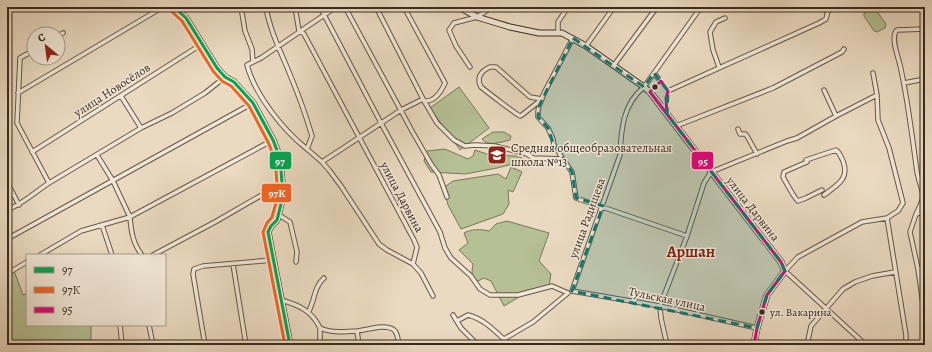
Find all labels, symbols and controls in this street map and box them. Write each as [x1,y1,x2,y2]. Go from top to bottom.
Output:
north arrow [26,26,66,66]
text: С [35,29,48,46]
street label: улица Новосёлов [70,59,153,121]
unlabelled marker [650,82,660,92]
place label: Средняя общеобразовательная школа №13 [511,140,672,170]
school or university icon: Средняя общеобразовательная школа №13 [486,144,508,166]
line badge: 97 [269,151,292,170]
line badge: 95 [691,151,714,170]
text: 97 [275,154,285,169]
text: 95 [698,154,708,169]
street label: улица Дарвина [376,158,428,235]
street label: улица Дарвина [722,173,784,245]
street label: улица Радищева [565,175,609,261]
line badge: 97К [261,183,292,203]
text: 97К [268,186,286,201]
district label: Аршан [666,241,715,263]
legend [26,254,166,326]
text: 97 [62,262,73,278]
text: 97К [62,282,81,298]
street label: Тульская улица [627,283,707,315]
text: 95 [62,302,73,318]
place label: ул. Вакарина [769,305,833,320]
marker: ул. Вакарина [757,307,767,317]

